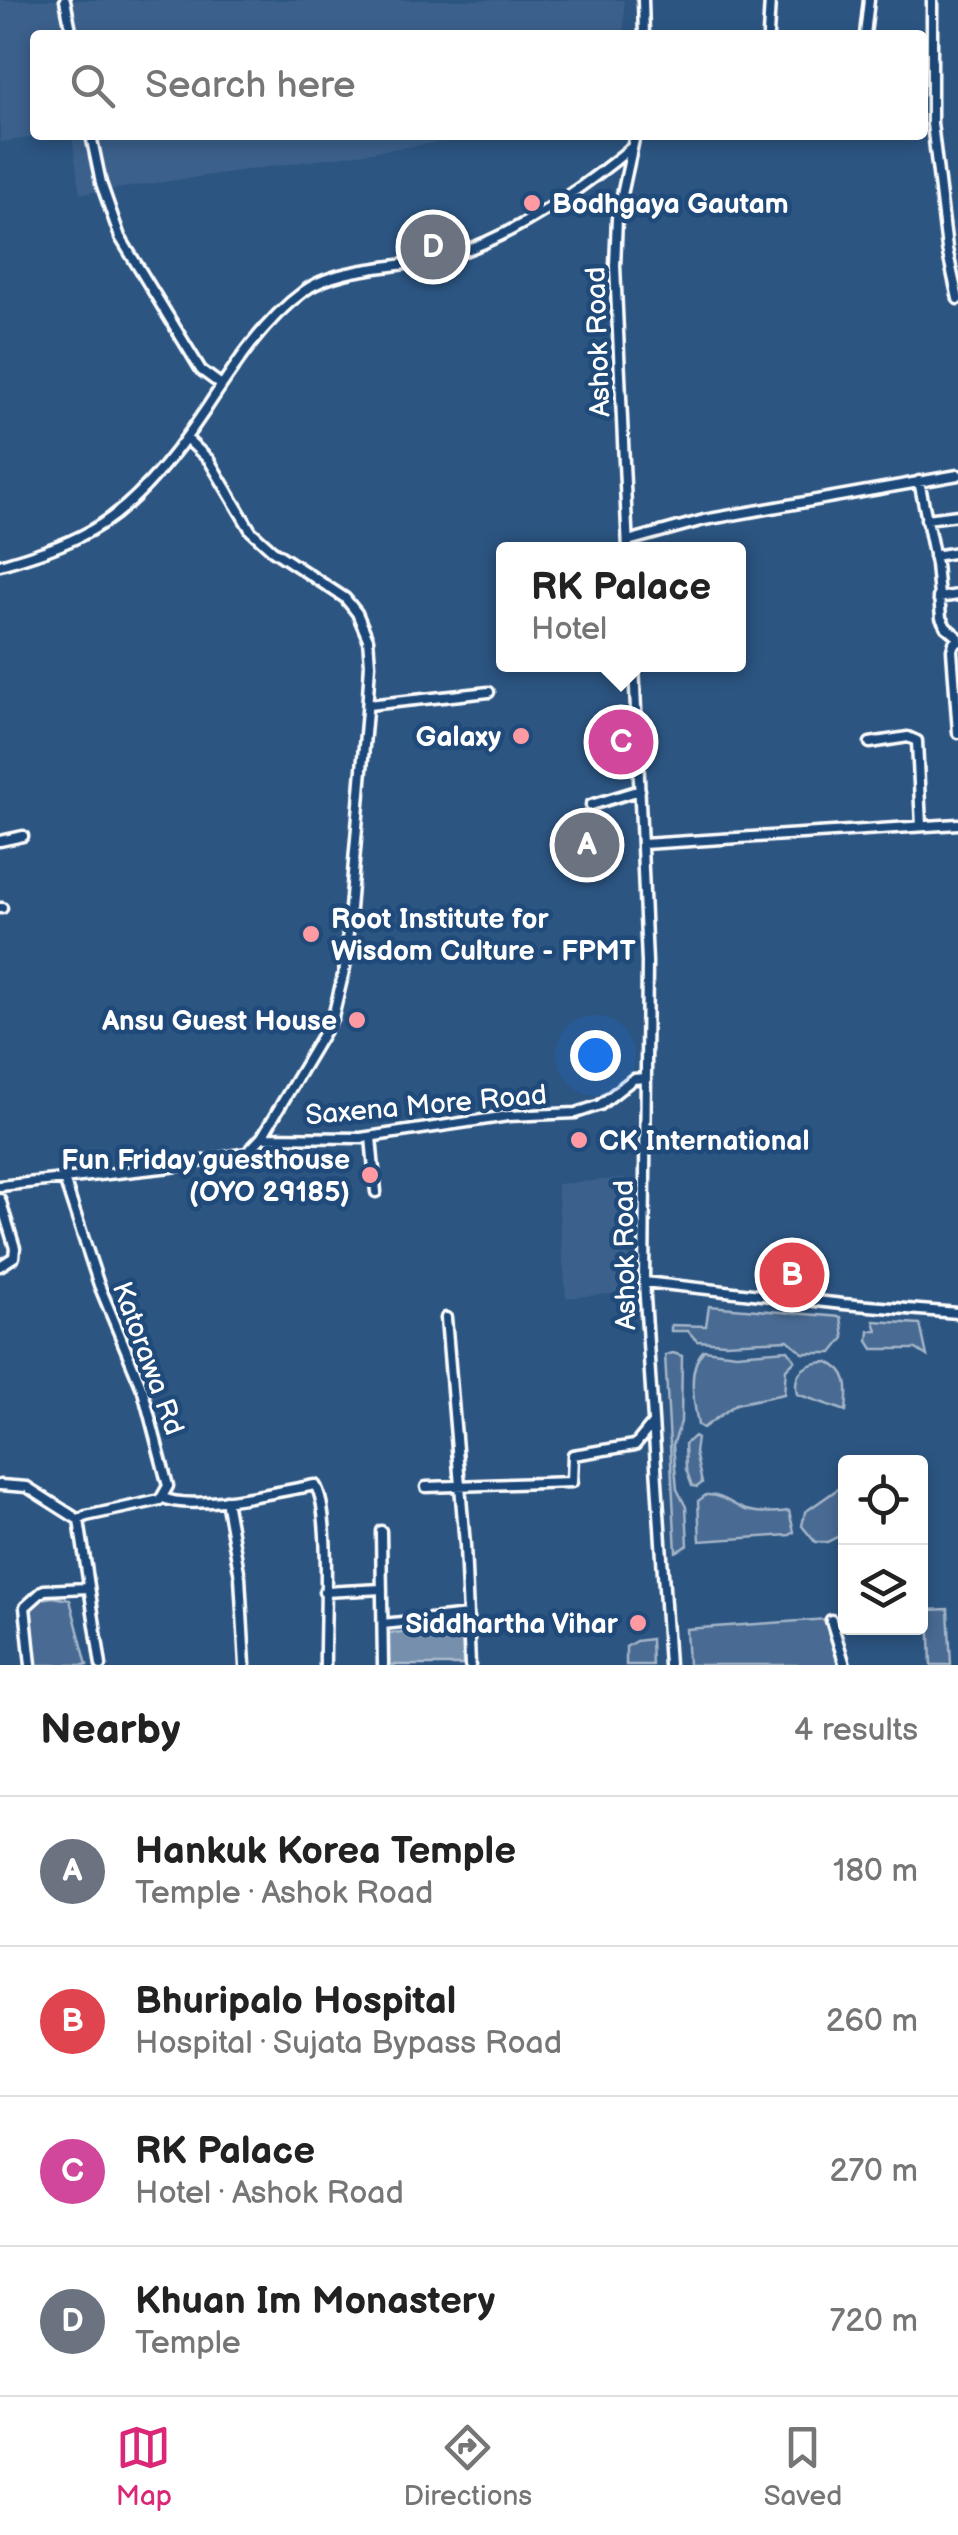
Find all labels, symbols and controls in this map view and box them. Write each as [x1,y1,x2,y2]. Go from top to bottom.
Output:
search box [30,30,928,140]
icon: search [65,58,120,113]
text: Search here [145,63,356,108]
place label: Bodhgaya Gautam [552,188,789,221]
marker: Bodhgaya Gautam [521,192,543,214]
pin: D [400,210,466,284]
street label: Ashok Road [579,266,618,418]
popup [496,542,746,672]
text: RK Palace [531,565,711,610]
text: Hotel [531,610,607,649]
pin: C [588,704,654,780]
place label: Galaxy [416,721,501,754]
marker: Galaxy [510,725,532,747]
pin: A [554,808,620,882]
place label: Root Institute for Wisdom Culture - FPMT [331,903,636,968]
marker: Root Institute for Wisdom Culture - FPMT [300,923,322,945]
place label: Ansu Guest House [101,1005,337,1038]
marker: Ansu Guest House [346,1009,368,1031]
your location [570,1030,621,1081]
street label: Saxena More Road [304,1078,548,1132]
place label: CK International [599,1125,809,1158]
marker: CK International [568,1129,590,1151]
place label: Fun Friday guesthouse (OYO 29185) [61,1144,350,1209]
marker: Fun Friday guesthouse (OYO 29185) [359,1164,381,1186]
street label: Ashok Road [608,1180,643,1330]
pin: B [760,1238,824,1312]
street label: Katorawa Rd [105,1277,191,1440]
map controls [838,1455,928,1635]
button: locate [838,1455,928,1545]
button: layers [838,1545,928,1635]
place label: Siddhartha Vihar [405,1608,619,1641]
marker: Siddhartha Vihar [627,1612,649,1634]
text: Nearby [40,1705,180,1756]
text: 4 results [794,1711,918,1750]
text: Hankuk Korea Temple [135,1829,516,1874]
text: A [63,1852,82,1891]
text: 180 m [833,1852,918,1891]
text: Temple · Ashok Road [135,1874,433,1913]
text: Bhuripalo Hospital [135,1979,456,2024]
text: B [61,2002,84,2041]
text: 260 m [826,2002,918,2041]
text: Hospital · Sujata Bypass Road [135,2024,562,2063]
text: RK Palace [135,2129,315,2174]
text: C [61,2152,84,2191]
text: 270 m [829,2152,918,2191]
text: Hotel · Ashok Road [135,2174,404,2213]
text: Khuan Im Monastery [135,2279,495,2324]
text: D [61,2302,84,2341]
text: 720 m [829,2302,918,2341]
text: Temple [135,2324,241,2363]
tab: Map [116,2420,172,2513]
tab: Directions [403,2420,532,2513]
tab: Saved [764,2420,842,2513]

